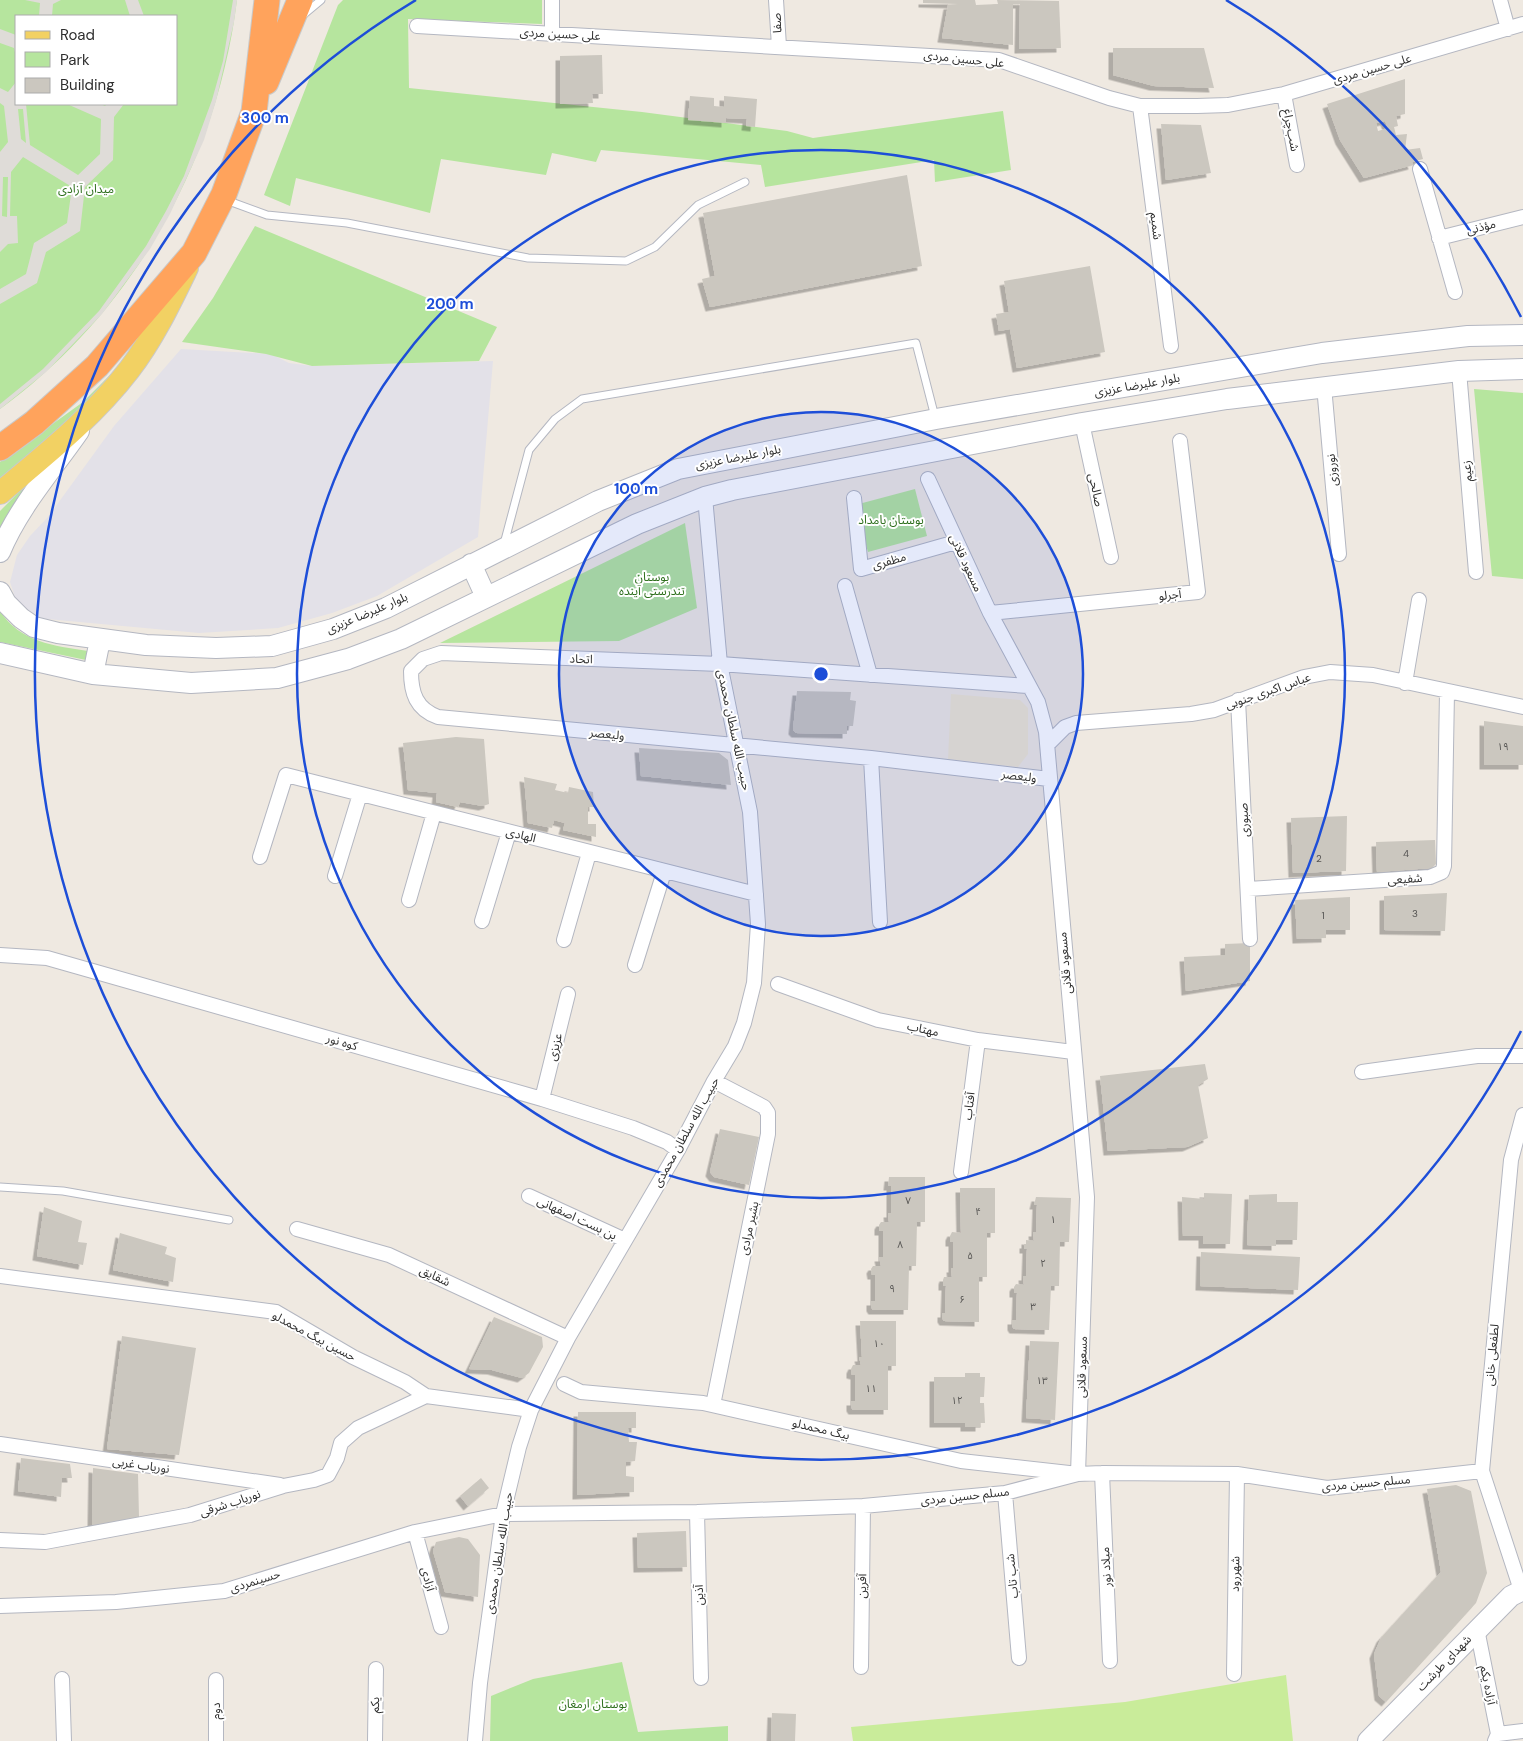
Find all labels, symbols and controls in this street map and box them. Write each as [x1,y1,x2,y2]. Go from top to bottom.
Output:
street label: صفا [768,12,786,34]
legend [15,15,178,105]
street label: علی حسین مردی [519,24,601,44]
text: Road [60,25,95,45]
street label: علی حسین مردی [923,47,1005,71]
text: Park [60,50,90,70]
street label: علی حسین مردی [1331,50,1413,88]
text: Building [60,75,115,95]
street label: شب‌چراغ [1278,107,1303,153]
text: 300 m [241,108,289,128]
park label: میدان آزادی [58,181,114,197]
street label: شمیم [1145,211,1166,241]
street label: مؤذنی [1465,216,1497,238]
text: 200 m [426,294,474,314]
street label: بلوار علیرضا عزیزی [1093,370,1181,400]
street label: بلوار علیرضا عزیزی [694,441,782,473]
street label: نوروزی [1323,453,1341,487]
street label: زعیم [1458,460,1477,482]
street label: صالحی [1085,472,1107,508]
text: 100 m [614,479,658,499]
park label: بوستان بامداد [858,512,924,528]
street label: مسعود قلانی [946,532,986,594]
street label: مظفری [870,549,908,573]
park label: بوستان تندرستی آینده [619,569,685,599]
street label: آجرلو [1158,586,1183,604]
street label: بلوار علیرضا عزیزی [324,589,410,637]
street label: اتحاد [569,651,593,667]
centre of rings [812,665,830,683]
street label: حبیب الله سلطان محمدی [713,668,755,792]
street label: عباس اکبری جنوبی [1223,669,1313,713]
street label: ولیعصر [588,724,625,744]
house number: ۱۹ [1497,740,1509,753]
street label: ولیعصر [999,766,1038,786]
street label: صبوری [1235,802,1253,837]
street label: الهادی [504,824,538,846]
house number: 4 [1403,847,1409,860]
house number: 2 [1316,852,1322,865]
street label: شفیعی [1387,870,1423,888]
house number: 3 [1412,907,1418,920]
house number: 1 [1321,909,1325,922]
street label: مسعود قلانی [1054,931,1076,995]
street label: مهتاب [906,1018,940,1040]
street label: کوه نور [323,1030,361,1054]
street label: عزیزی [544,1032,566,1062]
street label: حبیب الله سلطان محمدی [649,1074,723,1190]
street label: آفتاب [959,1091,979,1121]
street label: بن بست اصفهانی [535,1193,619,1243]
house number: ۷ [905,1194,911,1207]
street label: بشیر مرادی [736,1200,762,1256]
house number: ۴ [975,1205,981,1218]
house number: ۱ [1050,1213,1056,1226]
house number: ۸ [897,1238,903,1251]
house number: ۵ [967,1249,973,1262]
house number: ۲ [1040,1257,1046,1270]
street label: شقایق [417,1262,453,1290]
house number: ۹ [889,1282,895,1295]
house number: ۶ [959,1293,965,1306]
house number: ۳ [1030,1300,1036,1313]
street label: حسین بیگ محمدلو [269,1307,359,1365]
street label: لطفعلی خانی [1481,1323,1503,1387]
street label: مسعود قلانی [1073,1336,1091,1398]
house number: ۱۰ [873,1337,885,1350]
house number: ۱۳ [1036,1374,1048,1387]
house number: ۱۱ [865,1382,877,1395]
house number: ۱۲ [951,1394,963,1407]
street label: بیگ محمدلو [791,1415,851,1443]
street label: نوریاب غربی [111,1453,171,1477]
street label: مسلم حسین مردی [1321,1471,1411,1496]
street label: مسلم حسین مردی [920,1483,1010,1510]
street label: نوریاب شرقی [198,1486,262,1520]
street label: حبیب الله سلطان محمدی [481,1491,517,1615]
street label: میلاد نور [1097,1547,1115,1588]
street label: شب تاب [1002,1553,1022,1599]
street label: شهررود [1227,1556,1243,1592]
street label: آزادی [417,1565,439,1593]
street label: حسینمردی [228,1566,282,1596]
street label: آفرین [854,1573,870,1599]
street label: آذین [691,1584,707,1606]
street label: شهدای طرشت [1413,1632,1475,1694]
street label: آزاده یکم [1475,1664,1500,1707]
park label: بوستان ارمغان [559,1696,627,1712]
street label: یکم [367,1697,384,1713]
street label: دوم [208,1702,225,1719]

